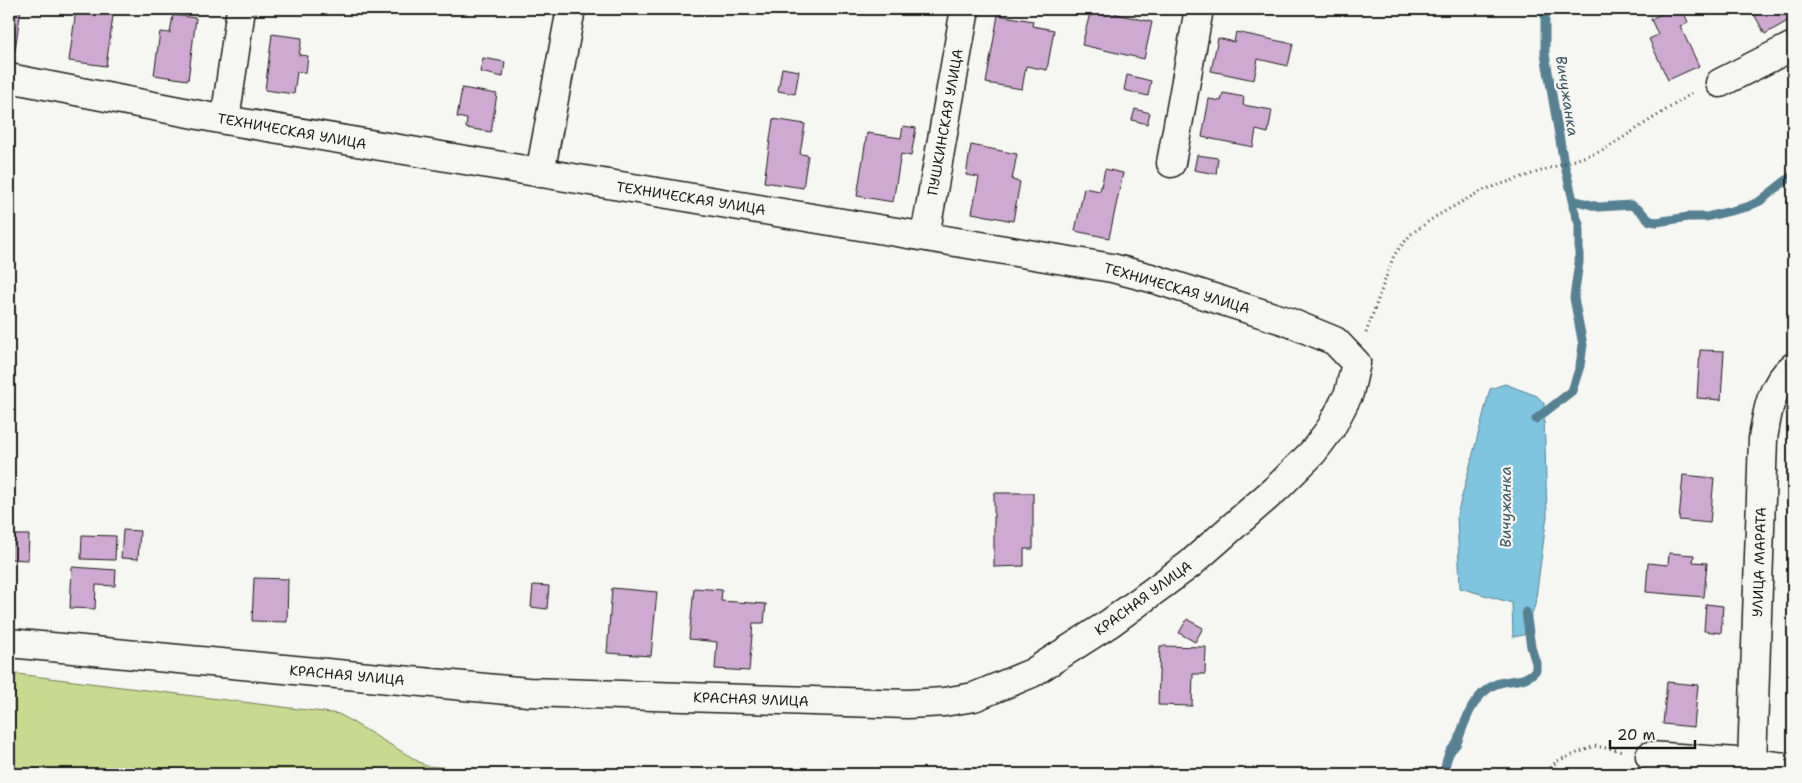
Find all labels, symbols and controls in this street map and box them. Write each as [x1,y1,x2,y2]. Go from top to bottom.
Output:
street label: ПУШКИНСКАЯ УЛИЦА [923,47,967,197]
water label: Вичужанка [1551,54,1583,138]
street label: ТЕХНИЧЕСКАЯ УЛИЦА [216,109,368,153]
street label: ТЕХНИЧЕСКАЯ УЛИЦА [615,177,767,219]
street label: ТЕХНИЧЕСКАЯ УЛИЦА [1102,259,1252,317]
water label: Вичужанка [1496,466,1516,548]
street label: УЛИЦА МАРАТА [1748,507,1770,617]
street label: КРАСНАЯ УЛИЦА [1091,557,1195,639]
street label: КРАСНАЯ УЛИЦА [289,661,405,689]
street label: КРАСНАЯ УЛИЦА [693,688,809,710]
scale bar [1610,718,1694,750]
text: 20 m [1617,725,1656,745]

